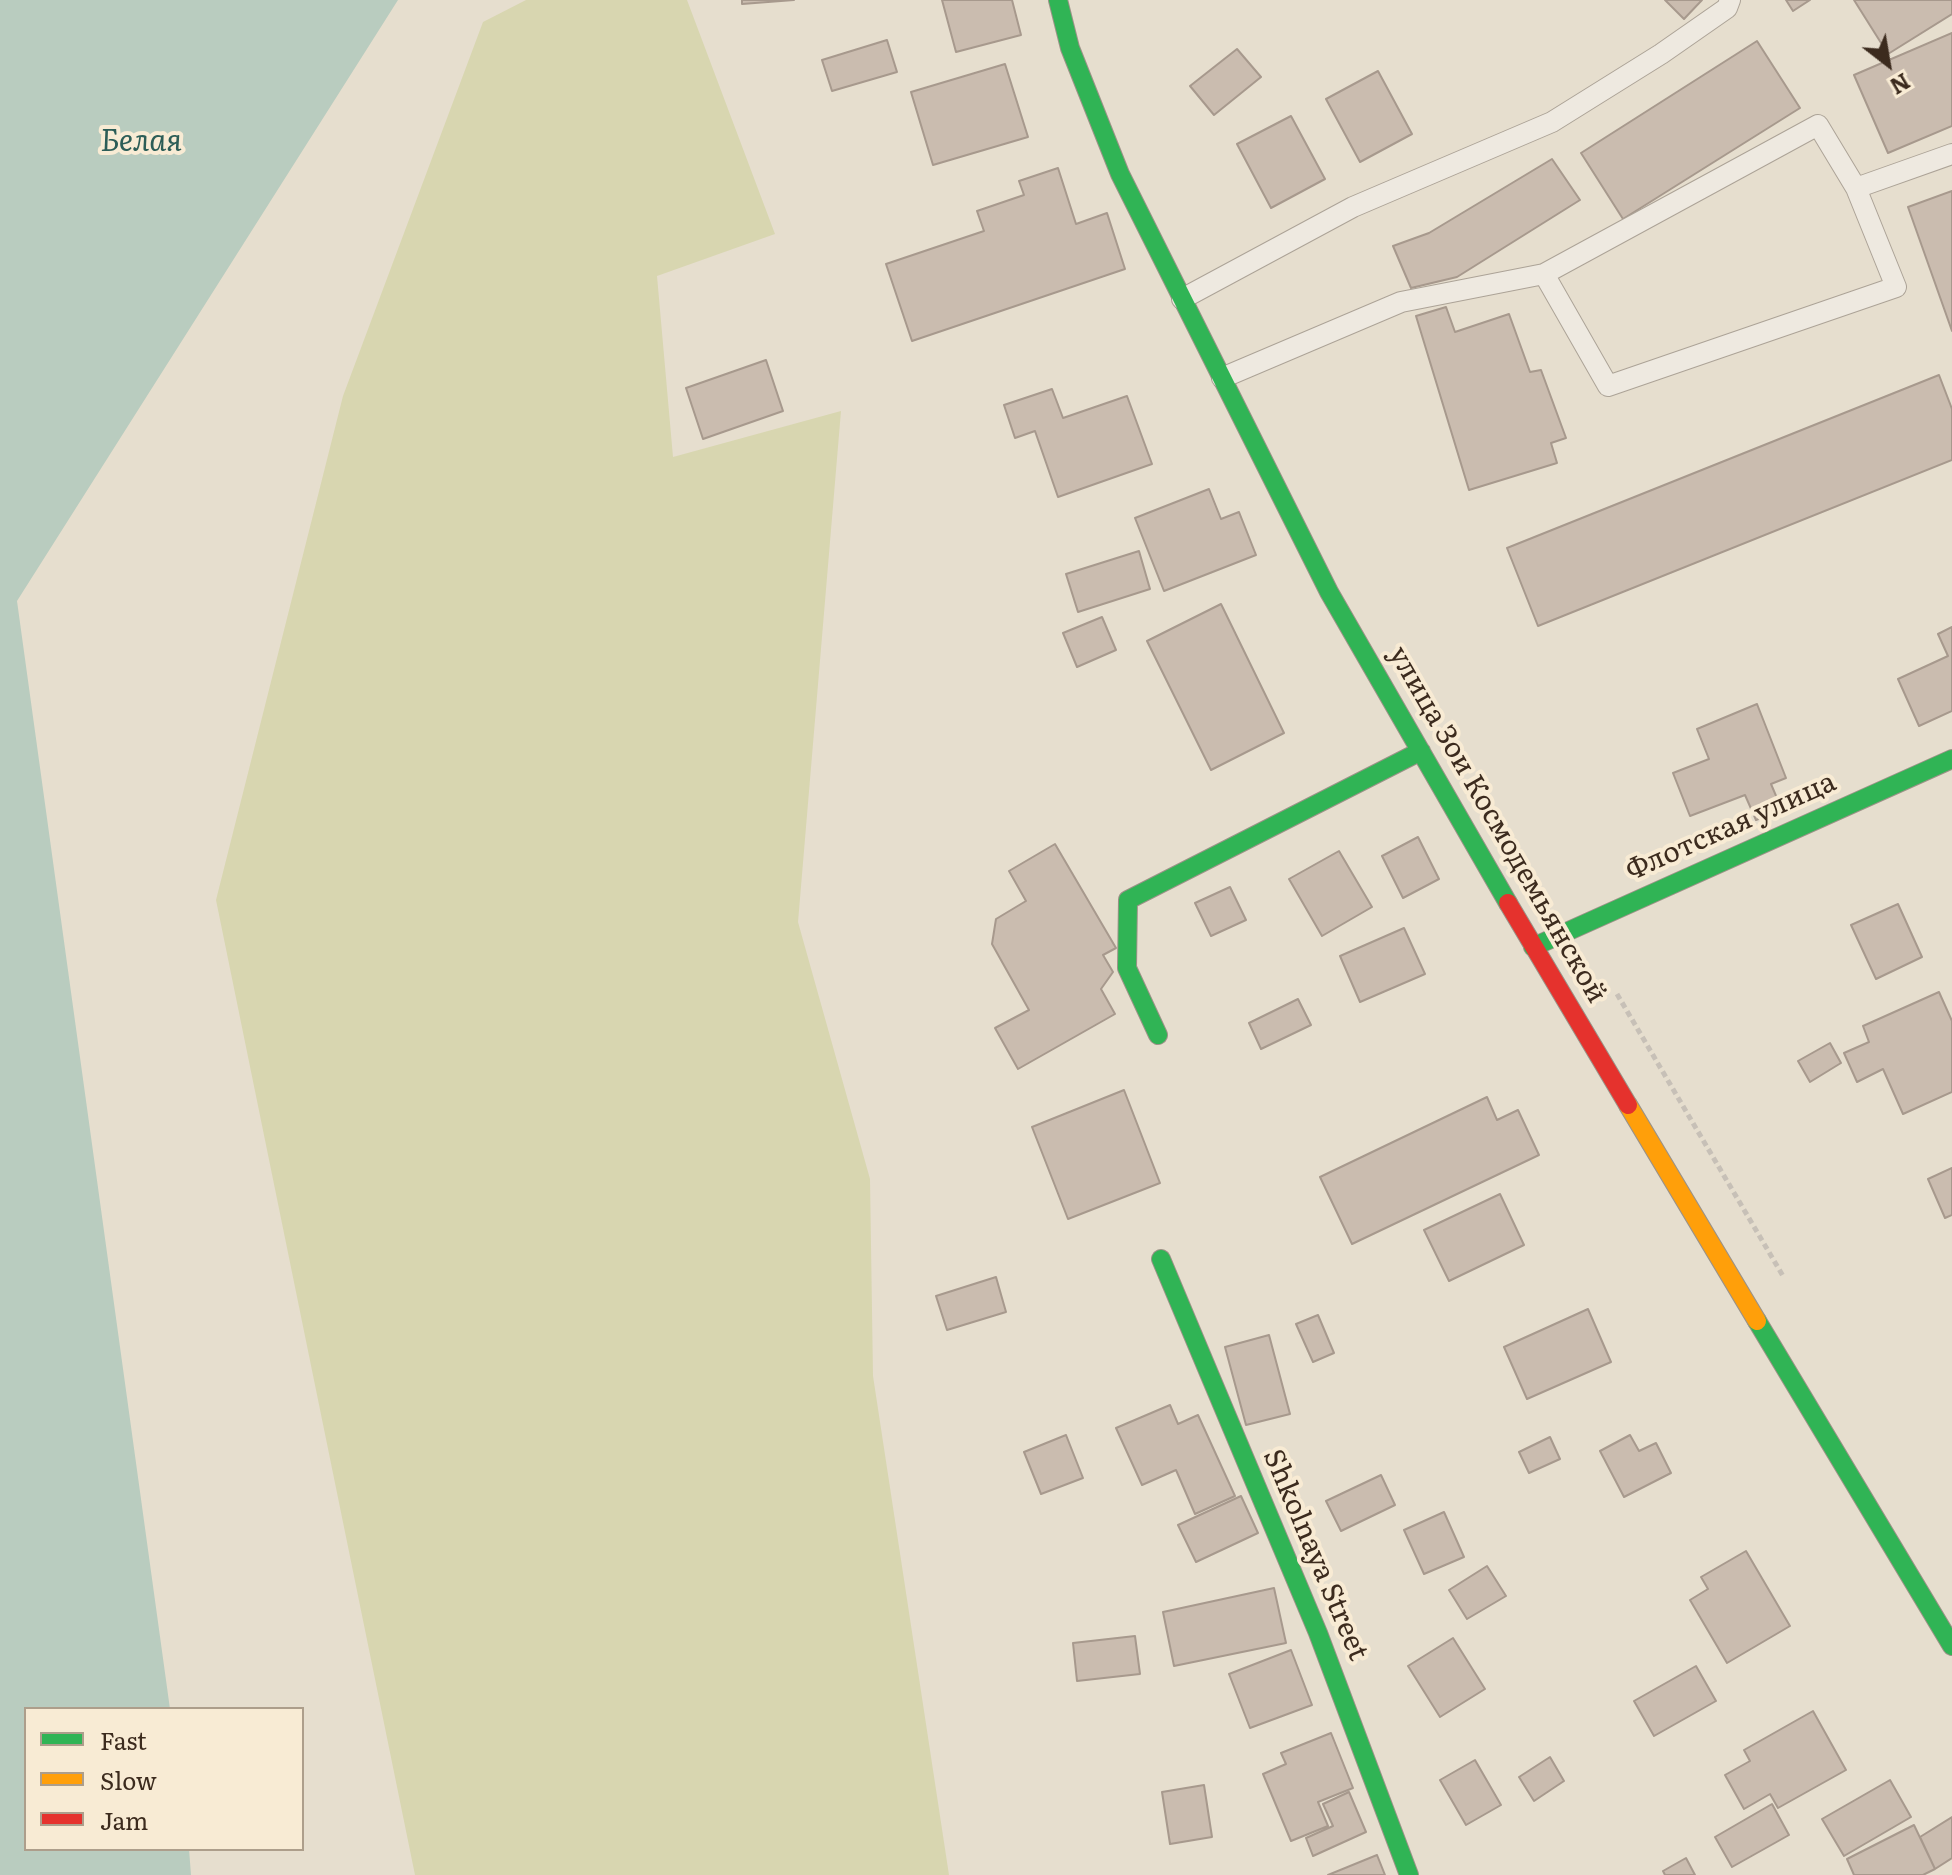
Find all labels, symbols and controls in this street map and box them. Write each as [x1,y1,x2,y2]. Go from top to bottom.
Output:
north arrow [1848,24,1928,104]
text: N [1884,66,1917,104]
water label: Белая [100,124,182,160]
street label: улица Зои Космодемьянской [1381,641,1613,1009]
street label: Флотская улица [1621,766,1841,888]
street label: Shkolnaya Street [1255,1444,1375,1666]
legend [24,1707,304,1851]
text: Fast [100,1722,147,1757]
text: Slow [100,1762,157,1797]
text: Jam [100,1802,148,1837]

